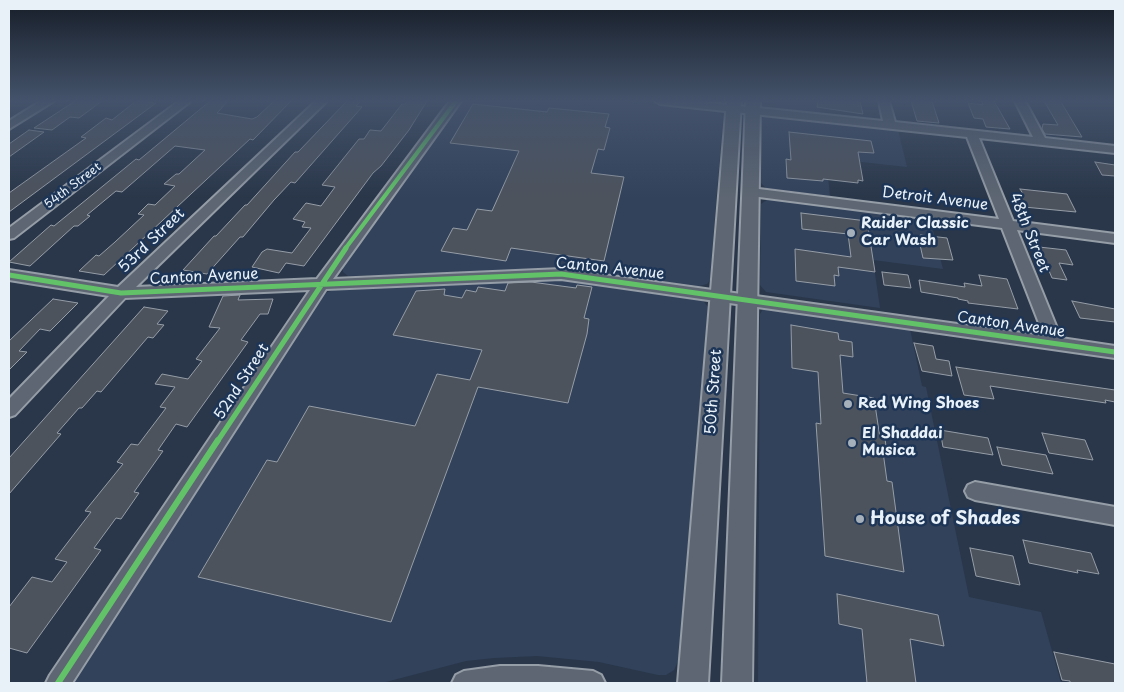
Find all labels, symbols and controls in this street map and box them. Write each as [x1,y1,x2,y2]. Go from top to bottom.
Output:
street label: 54th Street [42,160,104,212]
street label: Detroit Avenue [881,184,989,214]
street label: 48th Street [1005,191,1053,275]
street label: 53rd Street [115,205,189,277]
place label: Raider Classic Car Wash [861,215,969,250]
marker: Raider Classic Car Wash [845,227,857,239]
street label: Canton Avenue [555,254,665,284]
street label: Canton Avenue [149,265,259,289]
street label: Canton Avenue [956,309,1066,341]
street label: 52nd Street [211,340,273,424]
street label: 50th Street [702,349,726,435]
place label: Red Wing Shoes [858,395,979,413]
marker: Red Wing Shoes [842,398,854,410]
place label: El Shaddai Musica [862,425,942,460]
marker: El Shaddai Musica [846,437,858,449]
place label: House of Shades [870,508,1020,530]
marker: House of Shades [854,513,866,525]

